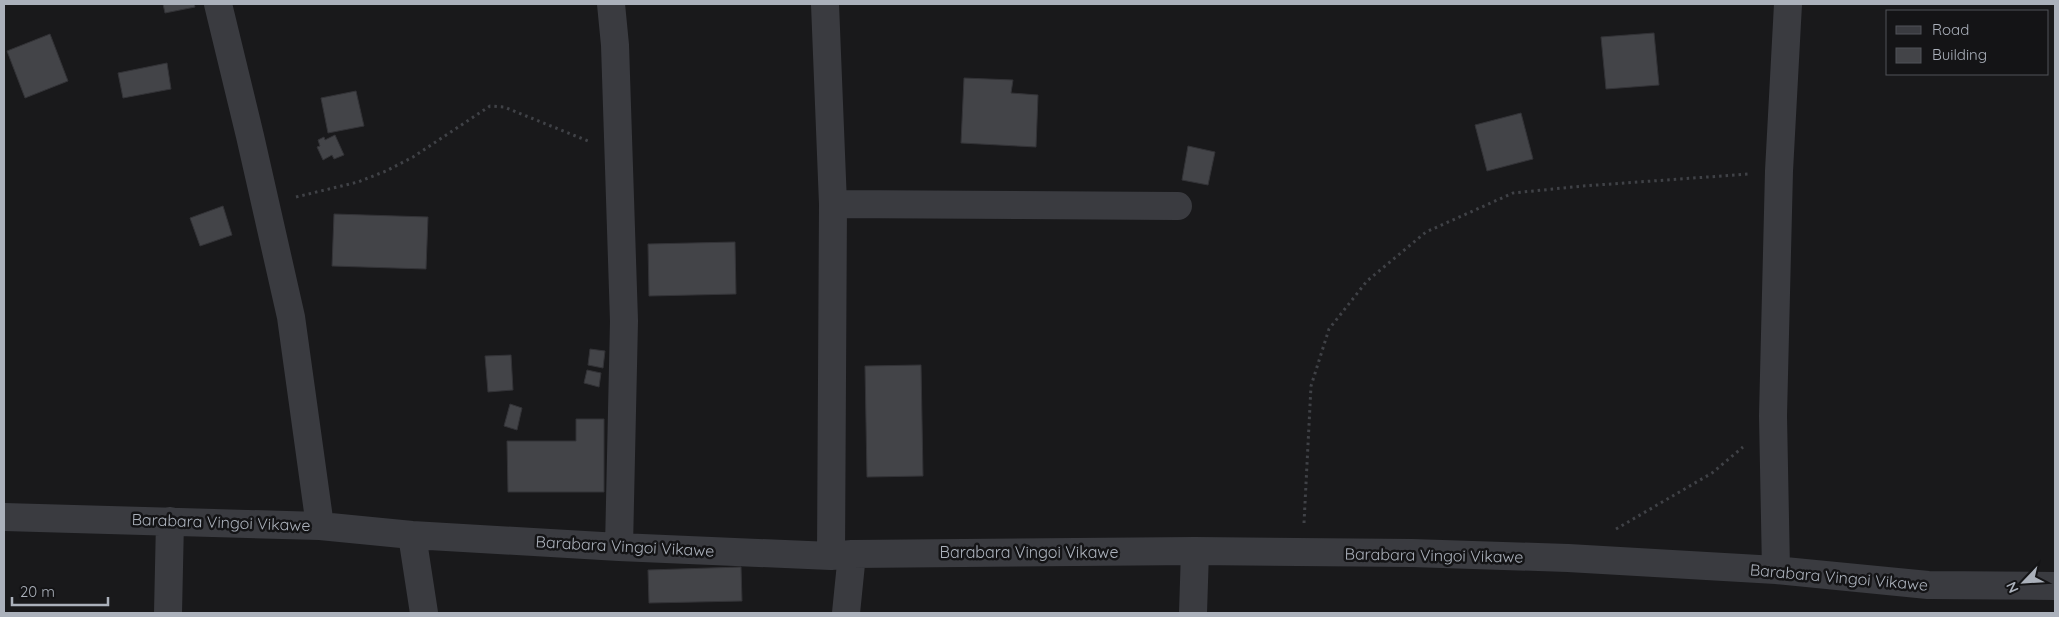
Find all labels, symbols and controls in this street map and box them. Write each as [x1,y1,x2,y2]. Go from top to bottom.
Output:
legend [1886,10,2049,75]
text: Road [1932,20,1969,39]
text: Building [1932,45,1987,64]
street label: Barabara Vingoi Vikawe [131,509,311,535]
street label: Barabara Vingoi Vikawe [535,531,715,561]
street label: Barabara Vingoi Vikawe [940,542,1118,562]
street label: Barabara Vingoi Vikawe [1344,543,1524,567]
north arrow [1999,557,2049,607]
street label: Barabara Vingoi Vikawe [1749,559,1929,595]
scale bar [12,574,109,606]
text: N [2002,579,2023,596]
text: 20 m [20,582,55,601]

